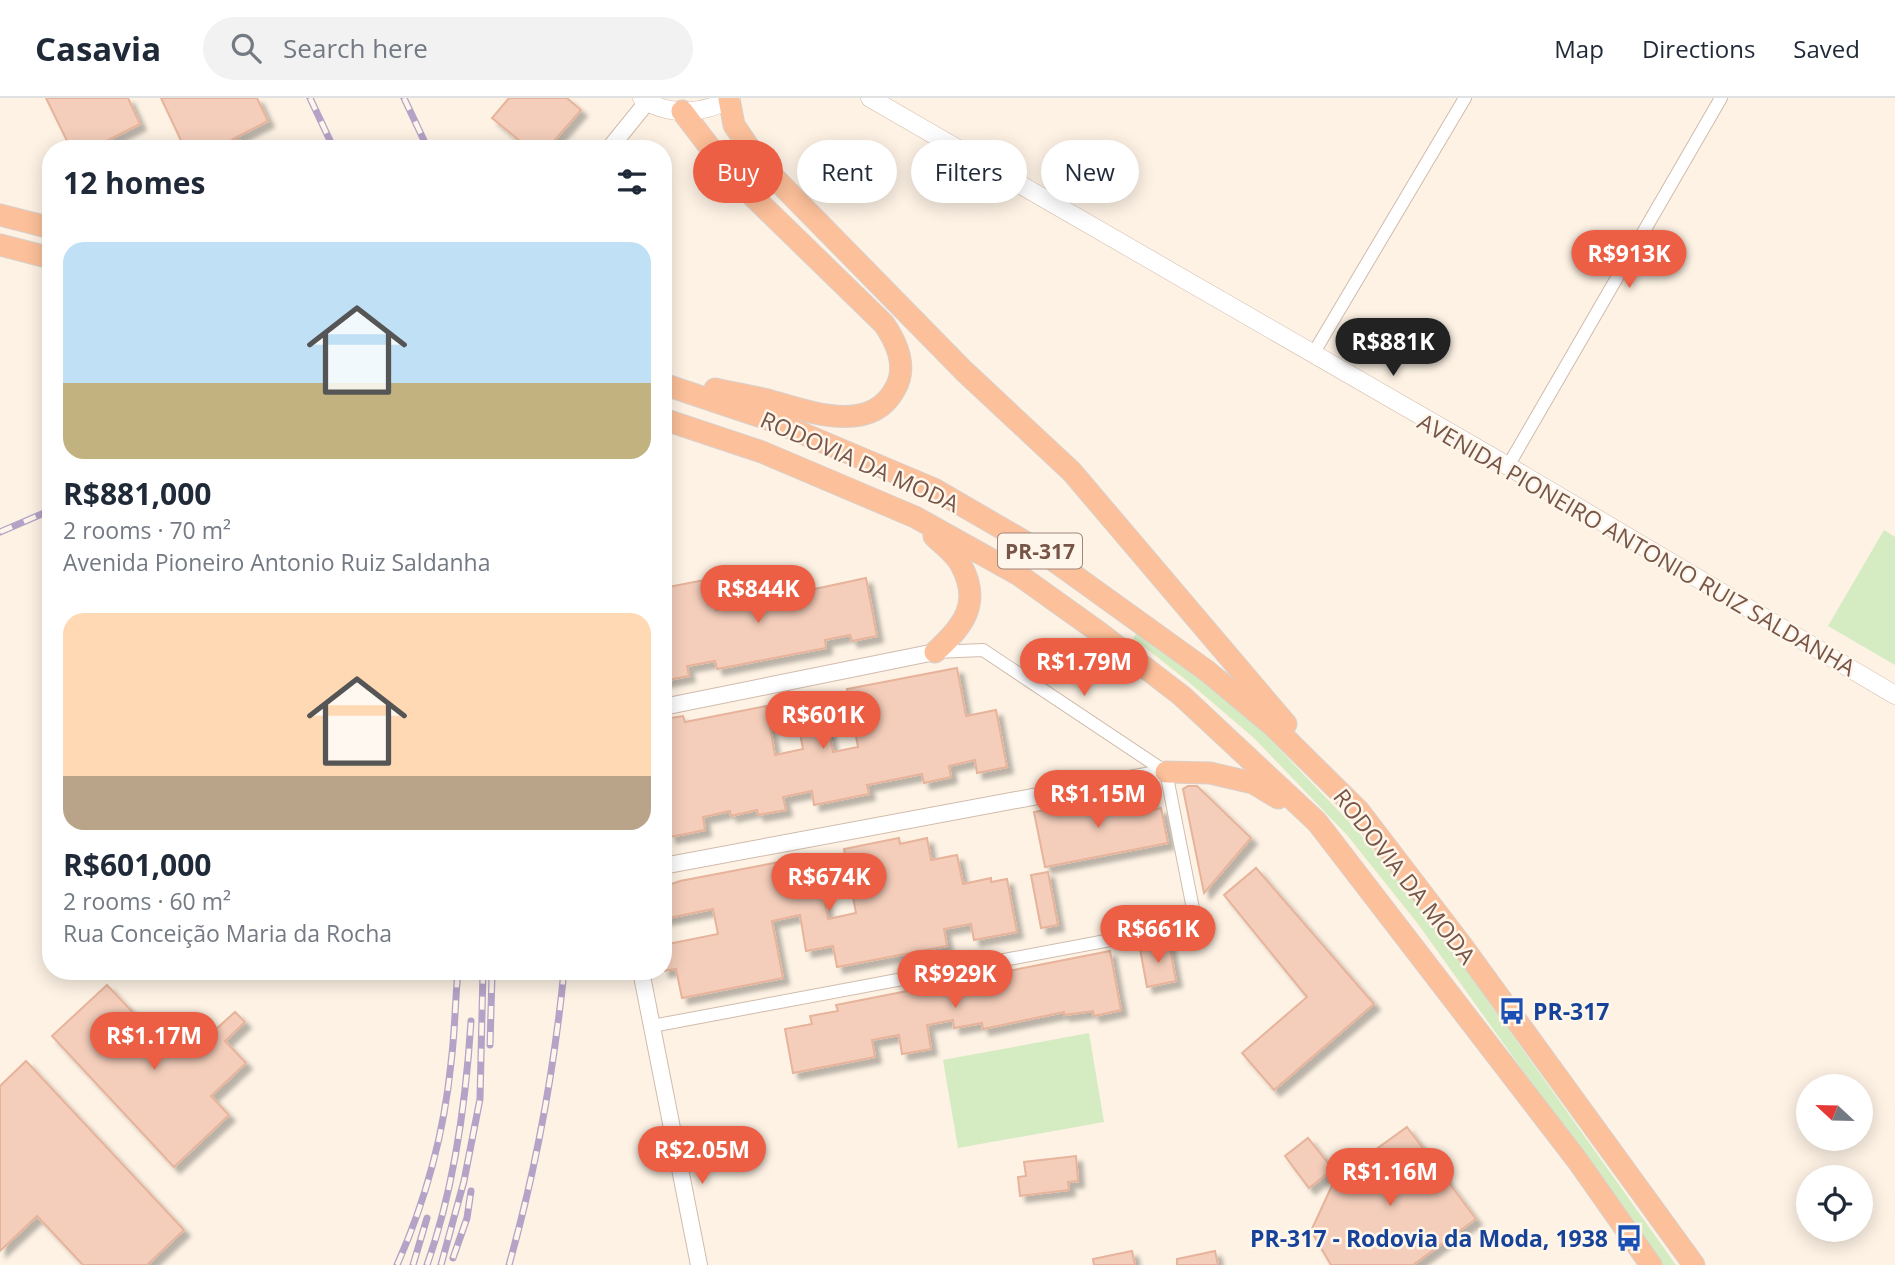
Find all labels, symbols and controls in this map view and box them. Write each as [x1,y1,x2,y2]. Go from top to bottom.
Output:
search box [203,17,693,80]
text: Casavia [35,26,161,71]
icon: search [227,29,265,67]
text: Search here [283,30,428,66]
text: Map [1554,32,1604,65]
text: Directions [1642,32,1755,65]
text: Saved [1793,32,1860,65]
chip: Buy [693,140,783,203]
chip: Rent [797,140,897,203]
chip: Filters [911,140,1027,203]
chip: New [1041,140,1139,203]
text: 12 homes [63,162,206,203]
icon: filters [613,163,651,201]
pin: R$913K [1572,230,1686,290]
text: R$913K [1587,237,1671,269]
icon: home [294,287,420,413]
pin: R$881K [1336,318,1450,378]
text: R$881K [1351,325,1435,357]
street label: RODOVIA DA MODA [756,403,965,519]
street label: AVENIDA PIONEIRO ANTONIO RUIZ SALDANHA [1412,405,1862,683]
text: R$881,000 [63,473,211,514]
text: 2 rooms · 70 m² [63,514,231,546]
road number: PR-317 [998,533,1082,568]
text: Avenida Pioneiro Antonio Ruiz Saldanha [63,546,491,578]
pin: R$844K [701,566,815,625]
text: R$844K [716,572,800,604]
pin: R$1.79M [1019,638,1149,698]
text: R$1.79M [1036,645,1132,677]
icon: home [294,658,420,784]
pin: R$601K [766,692,880,751]
text: R$601K [781,698,865,730]
pin: R$1.15M [1033,770,1163,830]
text: R$1.15M [1050,777,1146,809]
street label: RODOVIA DA MODA [1326,782,1484,971]
text: R$601,000 [63,844,211,885]
pin: R$674K [772,854,886,913]
text: R$674K [787,860,871,892]
text: 2 rooms · 60 m² [63,885,231,917]
pin: R$661K [1101,906,1215,965]
text: R$661K [1116,912,1200,944]
text: Rua Conceição Maria da Rocha [63,917,392,949]
pin: R$929K [898,950,1012,1010]
text: R$929K [913,957,997,989]
place label: PR-317 [1533,995,1609,1027]
bus stop icon: PR-317 [1497,996,1527,1026]
pin: R$1.17M [89,1012,219,1072]
text: R$1.17M [106,1019,202,1051]
north arrow [1796,1074,1872,1152]
map controls [1796,1074,1873,1242]
pin: R$2.05M [637,1126,767,1186]
text: R$2.05M [654,1133,750,1165]
pin: R$1.16M [1325,1148,1455,1208]
text: R$1.16M [1342,1155,1438,1187]
button: locate [1796,1165,1873,1242]
place label: PR-317 - Rodovia da Moda, 1938 [1250,1222,1608,1254]
bus stop icon: PR-317 - Rodovia da Moda, 1938 [1614,1223,1644,1253]

